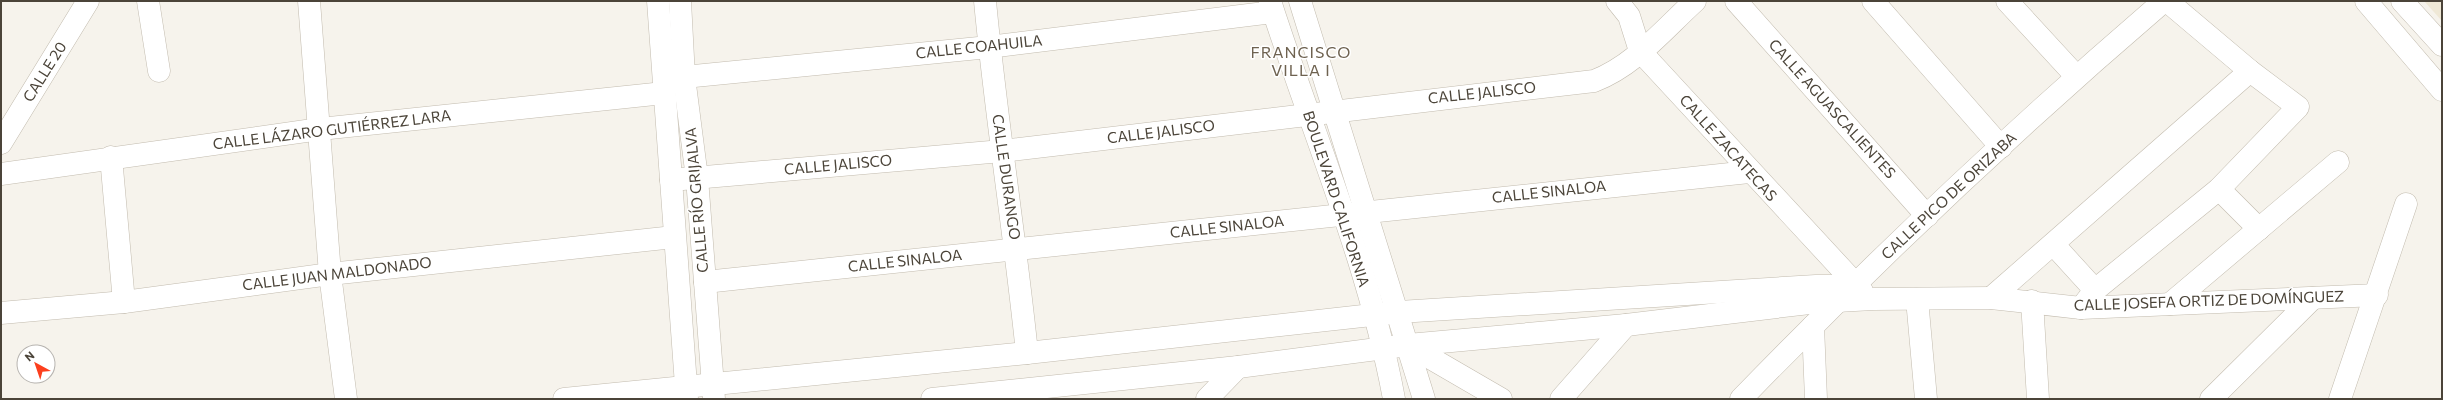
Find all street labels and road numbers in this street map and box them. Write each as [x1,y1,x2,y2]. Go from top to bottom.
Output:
street label: CALLE COAHUILA [915,30,1043,62]
street label: CALLE AGUASCALIENTES [1765,35,1900,182]
street label: CALLE 20 [19,38,70,105]
street label: CALLE JALISCO [1427,77,1537,107]
street label: CALLE ZACATECAS [1676,90,1781,204]
street label: CALLE LÁZARO GUTIÉRREZ LARA [212,104,452,153]
street label: BOULEVARD CALIFORNIA [1300,108,1374,289]
street label: CALLE DURANGO [989,113,1025,241]
street label: CALLE JALISCO [1106,115,1216,147]
street label: CALLE RÍO GRIJALVA [680,127,711,274]
street label: CALLE PICO DE ORIZABA [1877,128,2020,263]
street label: CALLE JALISCO [783,150,893,178]
street label: CALLE SINALOA [1491,176,1607,206]
street label: CALLE SINALOA [1169,211,1285,241]
street label: CALLE SINALOA [847,245,963,275]
street label: CALLE JUAN MALDONADO [241,252,433,294]
street label: CALLE JOSEFA ORTIZ DE DOMÍNGUEZ [2073,285,2344,314]

